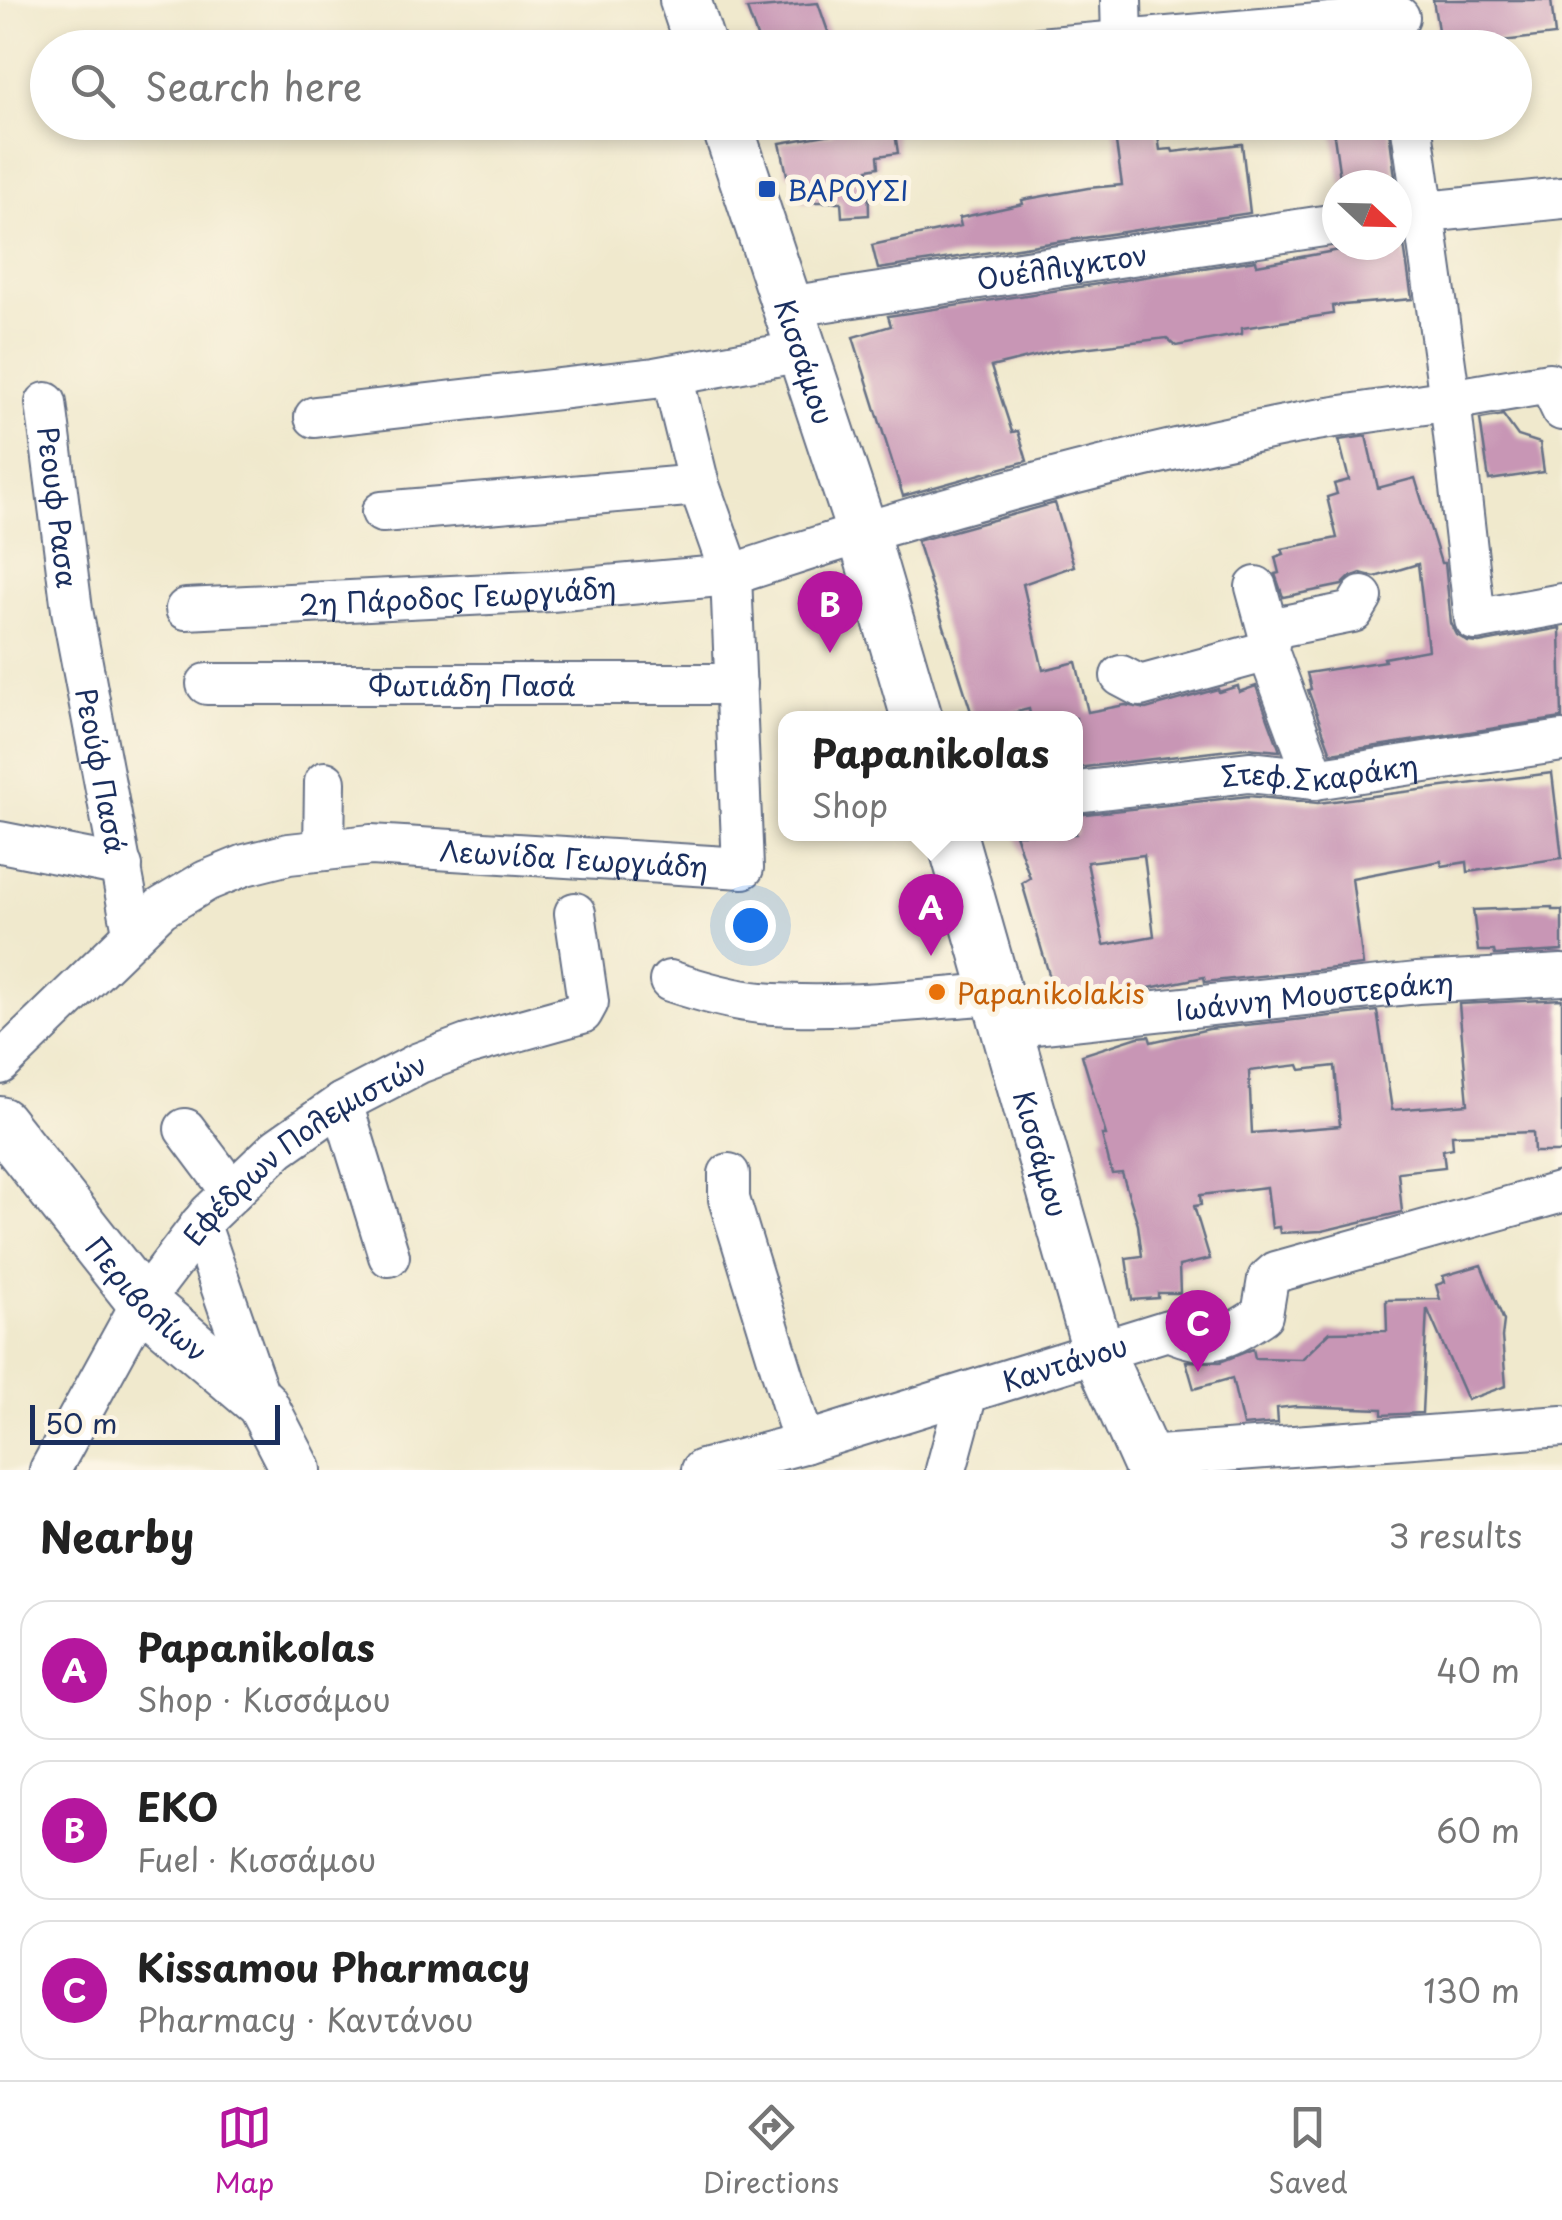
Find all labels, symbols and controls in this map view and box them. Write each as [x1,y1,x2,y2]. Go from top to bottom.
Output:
search box [30,30,1532,140]
text: Search here [145,57,362,114]
icon: search [65,58,120,113]
place label: ΒΑΡΟΥΣΙ [787,168,909,211]
north arrow [1322,170,1412,260]
marker: ΒΑΡΟΥΣΙ [756,178,778,200]
street label: Ουέλλιγκτον [974,231,1150,300]
street label: Κισσάμου [765,293,846,430]
street label: Ρεουφ Ρασα [28,424,91,590]
street label: 2η Πάροδος Γεωργιάδη [298,564,618,625]
pin: B [798,570,862,653]
street label: Φωτιάδη Πασά [368,663,576,706]
street label: Ρεούφ Πασά [66,684,139,857]
popup [778,711,1083,841]
text: Papanikolas [812,724,1049,781]
street label: Στεφ.Σκαράκη [1218,742,1421,801]
text: Shop [812,781,888,829]
street label: Λεωνίδα Γεωργιάδη [438,828,709,887]
pin: A [898,874,964,956]
your location [725,900,776,951]
street label: Ιωάννη Μουστεράκη [1173,960,1455,1030]
place label: Papanikolakis [957,971,1145,1014]
marker: Papanikolakis [926,981,948,1003]
street label: Εφέδρων Πολεμιστών [171,1042,434,1254]
street label: Κισσάμου [1003,1085,1080,1222]
street label: Περιβολίων [76,1226,218,1371]
pin: C [1166,1290,1230,1372]
street label: Καντάνου [996,1323,1132,1402]
scale bar [30,1400,280,1444]
text: 50 m [45,1401,118,1444]
text: Nearby [40,1504,194,1567]
text: 3 results [1388,1511,1522,1559]
text: Papanikolas [137,1618,375,1675]
text: A [62,1646,87,1694]
text: 40 m [1436,1646,1520,1694]
text: Shop · Κισσάμου [137,1675,391,1723]
text: EKO [137,1778,218,1835]
text: B [64,1806,85,1854]
text: 60 m [1436,1806,1520,1854]
text: Fuel · Κισσάμου [137,1835,376,1883]
text: Kissamou Pharmacy [137,1938,530,1995]
text: C [62,1966,87,2014]
text: 130 m [1423,1966,1520,2014]
text: Pharmacy · Καντάνου [137,1995,474,2043]
tab: Map [214,2100,274,2203]
tab: Directions [703,2100,839,2203]
tab: Saved [1268,2100,1348,2203]

